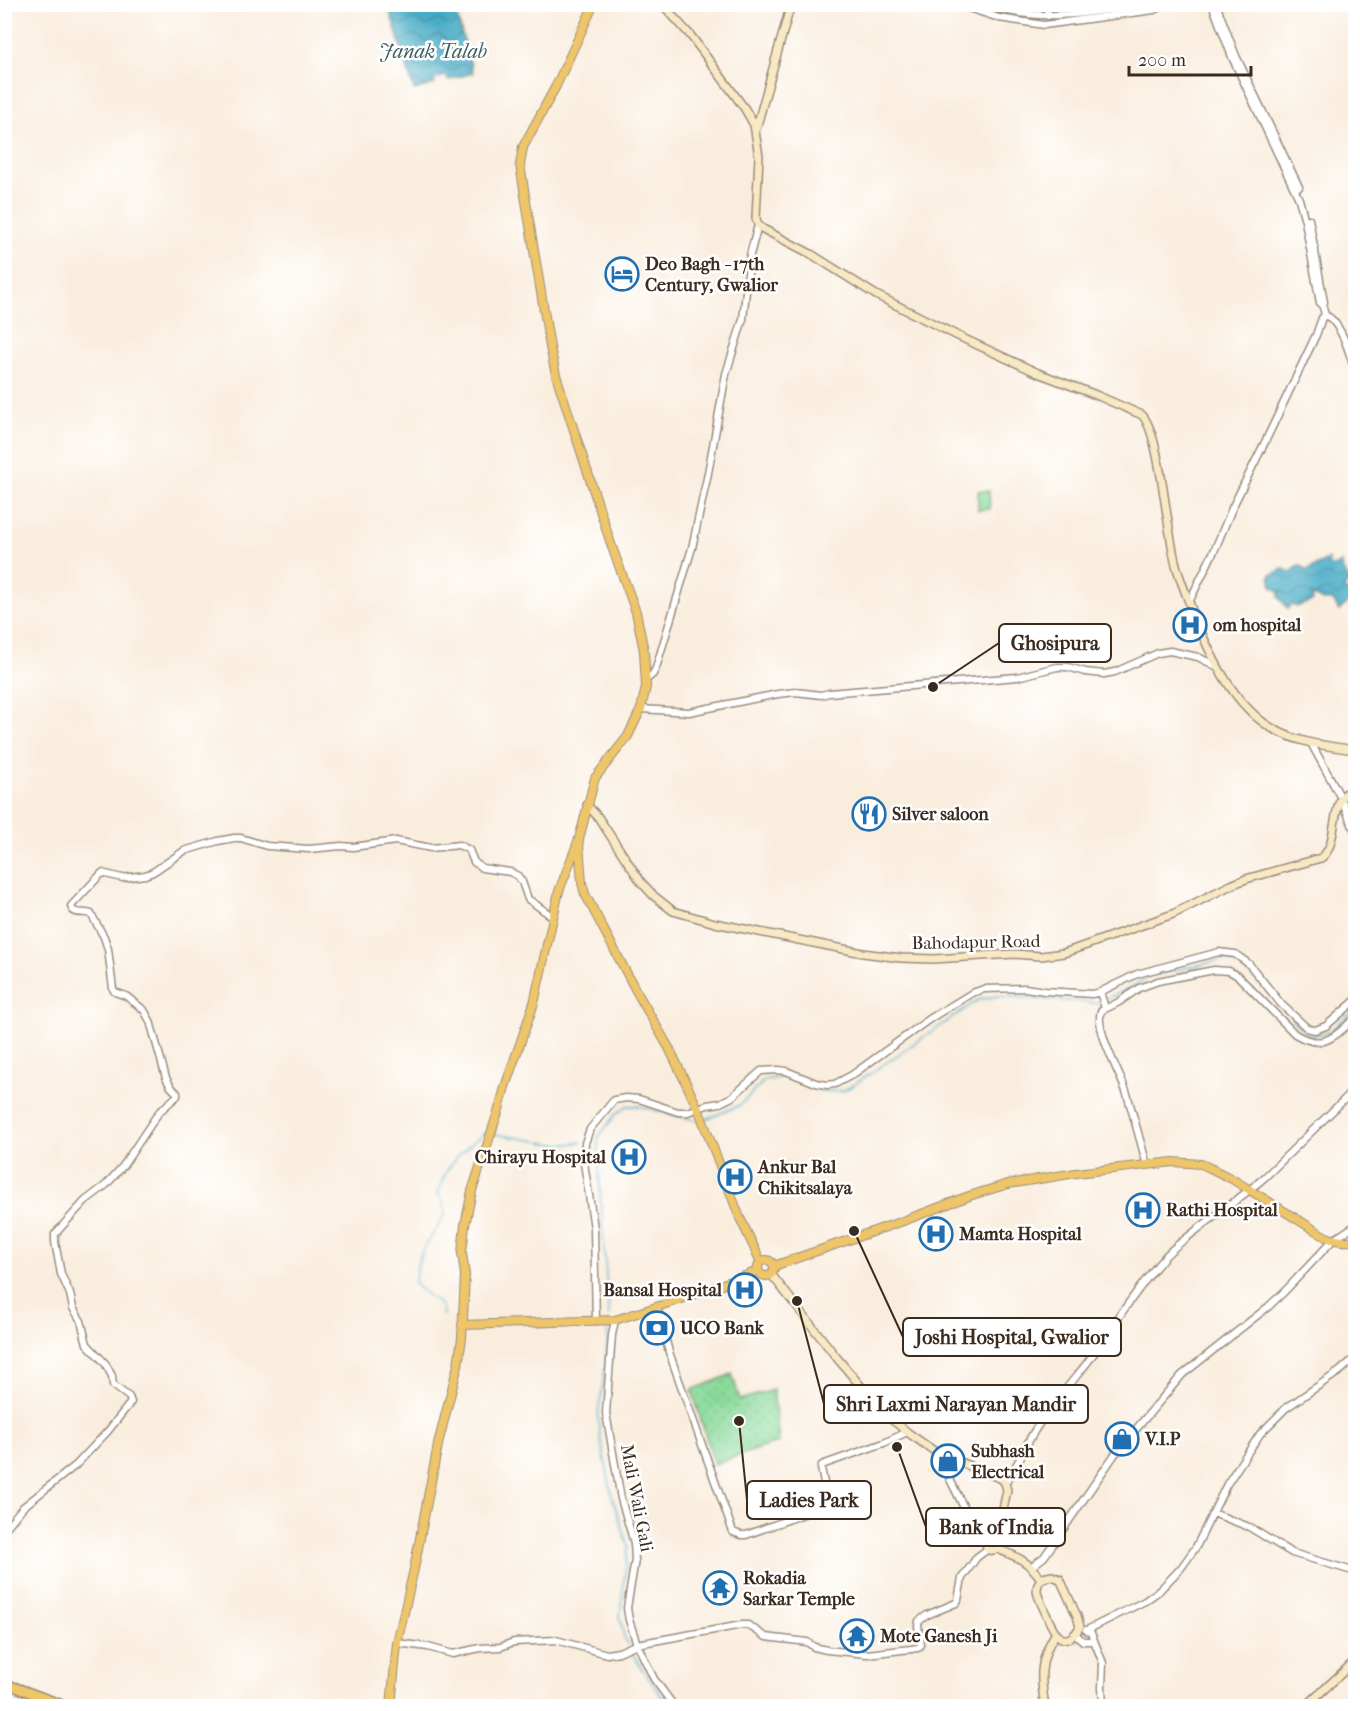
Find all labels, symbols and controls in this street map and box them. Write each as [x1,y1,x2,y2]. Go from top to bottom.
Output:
scale bar [1129,39,1250,77]
water label: Janak Talab [379,40,487,63]
text: 200 m [1138,50,1186,71]
place label: Deo Bagh - 17th Century, Gwalior [645,254,778,296]
hotel icon: Deo Bagh - 17th Century, Gwalior [604,256,640,292]
hospital icon: om hospital [1172,607,1208,643]
place label: om hospital [1213,615,1302,636]
callout: Ghosipura [999,624,1111,662]
text: Ghosipura [1011,632,1100,655]
restaurant icon: Silver saloon [851,796,887,832]
place label: Silver saloon [892,804,989,825]
street label: Bahodapur Road [911,931,1041,954]
hospital icon: Chirayu Hospital [611,1139,647,1175]
place label: Chirayu Hospital [475,1147,607,1168]
place label: Ankur Bal Chikitsalaya [757,1157,853,1199]
hospital icon: Ankur Bal Chikitsalaya [717,1159,753,1195]
hospital icon: Rathi Hospital [1125,1192,1161,1228]
place label: Rathi Hospital [1166,1200,1279,1221]
hospital icon: Mamta Hospital [918,1216,954,1252]
place label: Mamta Hospital [958,1224,1083,1245]
hospital icon: Bansal Hospital [727,1272,763,1308]
place label: Bansal Hospital [603,1280,723,1301]
bank icon: UCO Bank [639,1310,675,1346]
place label: UCO Bank [679,1318,765,1339]
callout: Joshi Hospital, Gwalior [903,1318,1121,1356]
text: Joshi Hospital, Gwalior [913,1326,1109,1349]
callout: Shri Laxmi Narayan Mandir [824,1385,1088,1423]
text: Shri Laxmi Narayan Mandir [836,1393,1077,1416]
shop icon: V.I.P [1104,1421,1140,1457]
place label: V.I.P [1144,1429,1180,1450]
place label: Subhash Electrical [971,1441,1045,1483]
street label: Mali Wali Gali [616,1442,657,1554]
shop icon: Subhash Electrical [930,1443,966,1479]
callout: Ladies Park [747,1481,871,1519]
text: Ladies Park [759,1489,859,1512]
callout: Bank of India [926,1508,1065,1546]
text: Bank of India [939,1516,1054,1539]
place label: Rokadia Sarkar Temple [743,1568,855,1610]
temple icon: Rokadia Sarkar Temple [702,1570,738,1606]
temple icon: Mote Ganesh Ji [839,1618,875,1654]
place label: Mote Ganesh Ji [879,1626,998,1647]

